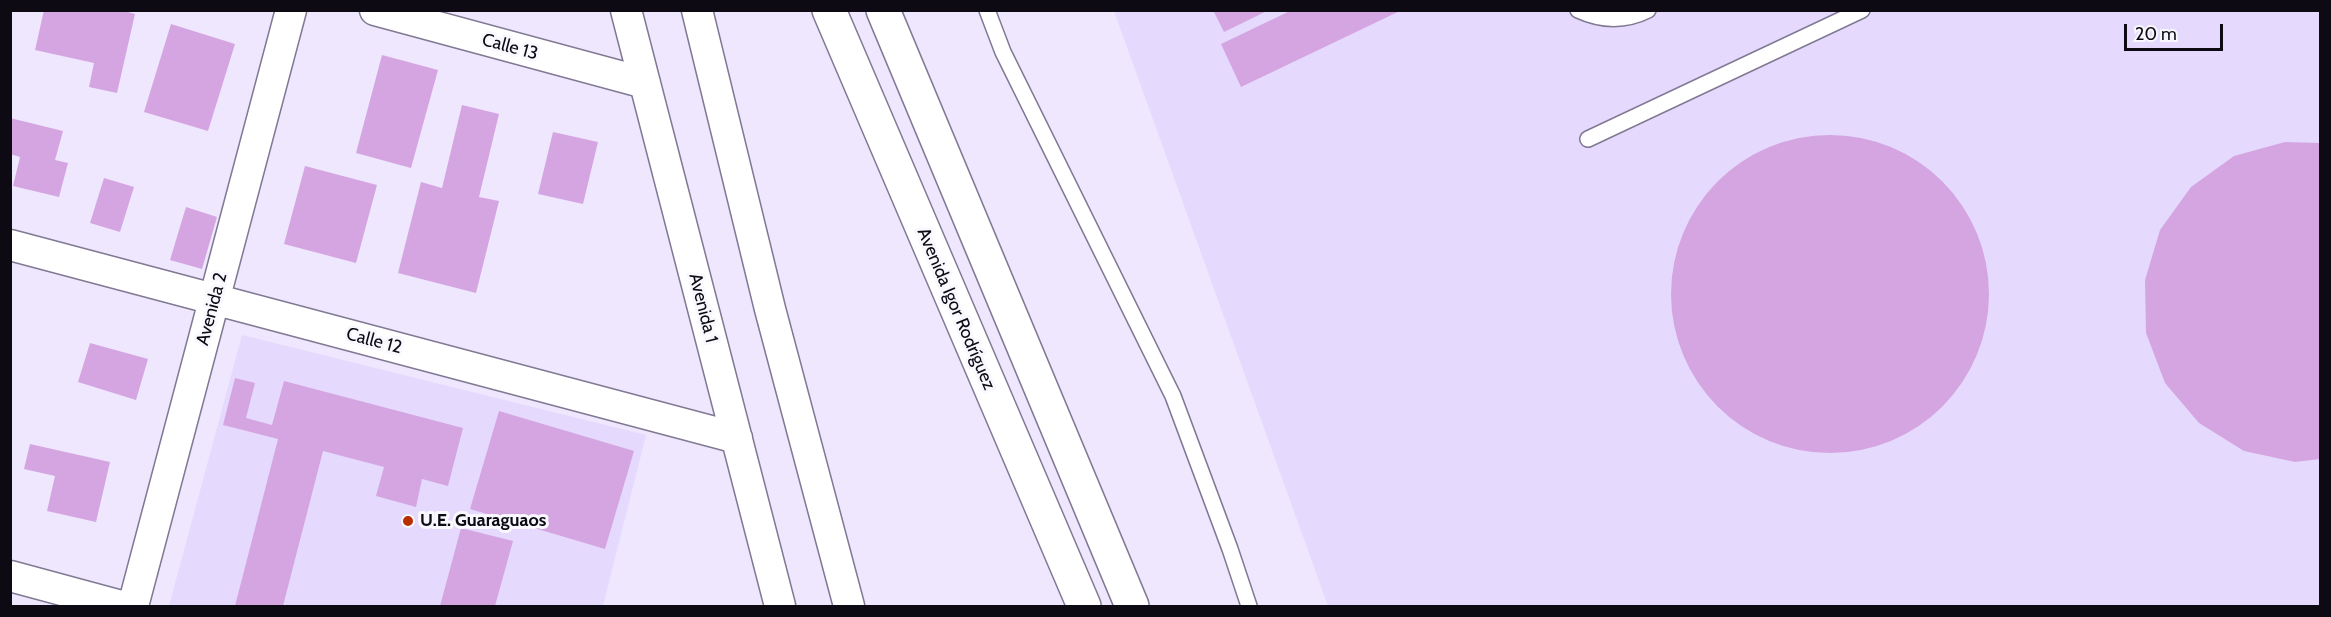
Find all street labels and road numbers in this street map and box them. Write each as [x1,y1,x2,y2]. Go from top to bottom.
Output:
street label: Calle 13 [480,29,540,65]
street label: Avenida Igor Rodríguez [912,225,1000,393]
street label: Avenida 2 [192,270,232,348]
street label: Avenida 1 [684,271,722,345]
street label: Calle 12 [344,323,404,359]

